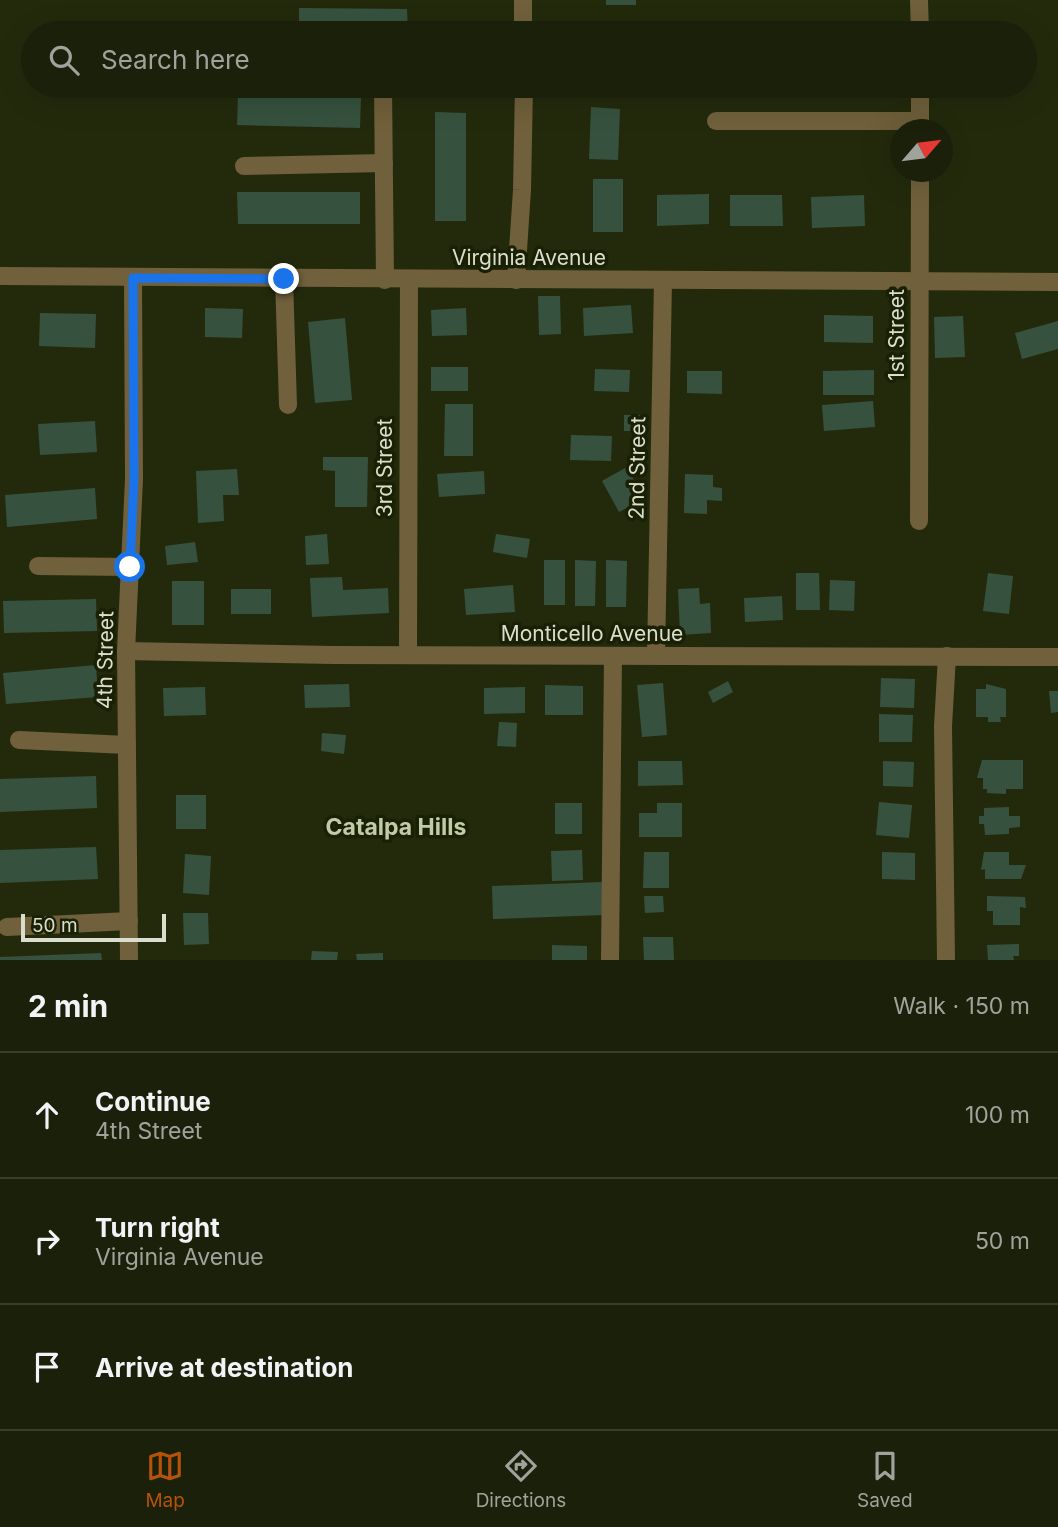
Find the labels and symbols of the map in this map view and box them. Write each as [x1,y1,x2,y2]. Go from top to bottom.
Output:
north arrow [890,119,953,182]
street label: Virginia Avenue [452,245,606,270]
route end [268,263,299,294]
street label: 1st Street [884,289,909,381]
street label: 2nd Street [624,416,650,520]
street label: 3rd Street [372,419,397,517]
route start [114,551,145,582]
street label: 4th Street [92,611,118,709]
street label: Monticello Avenue [501,621,683,646]
district label: Catalpa Hills [326,813,467,841]
scale bar [21,911,166,943]

